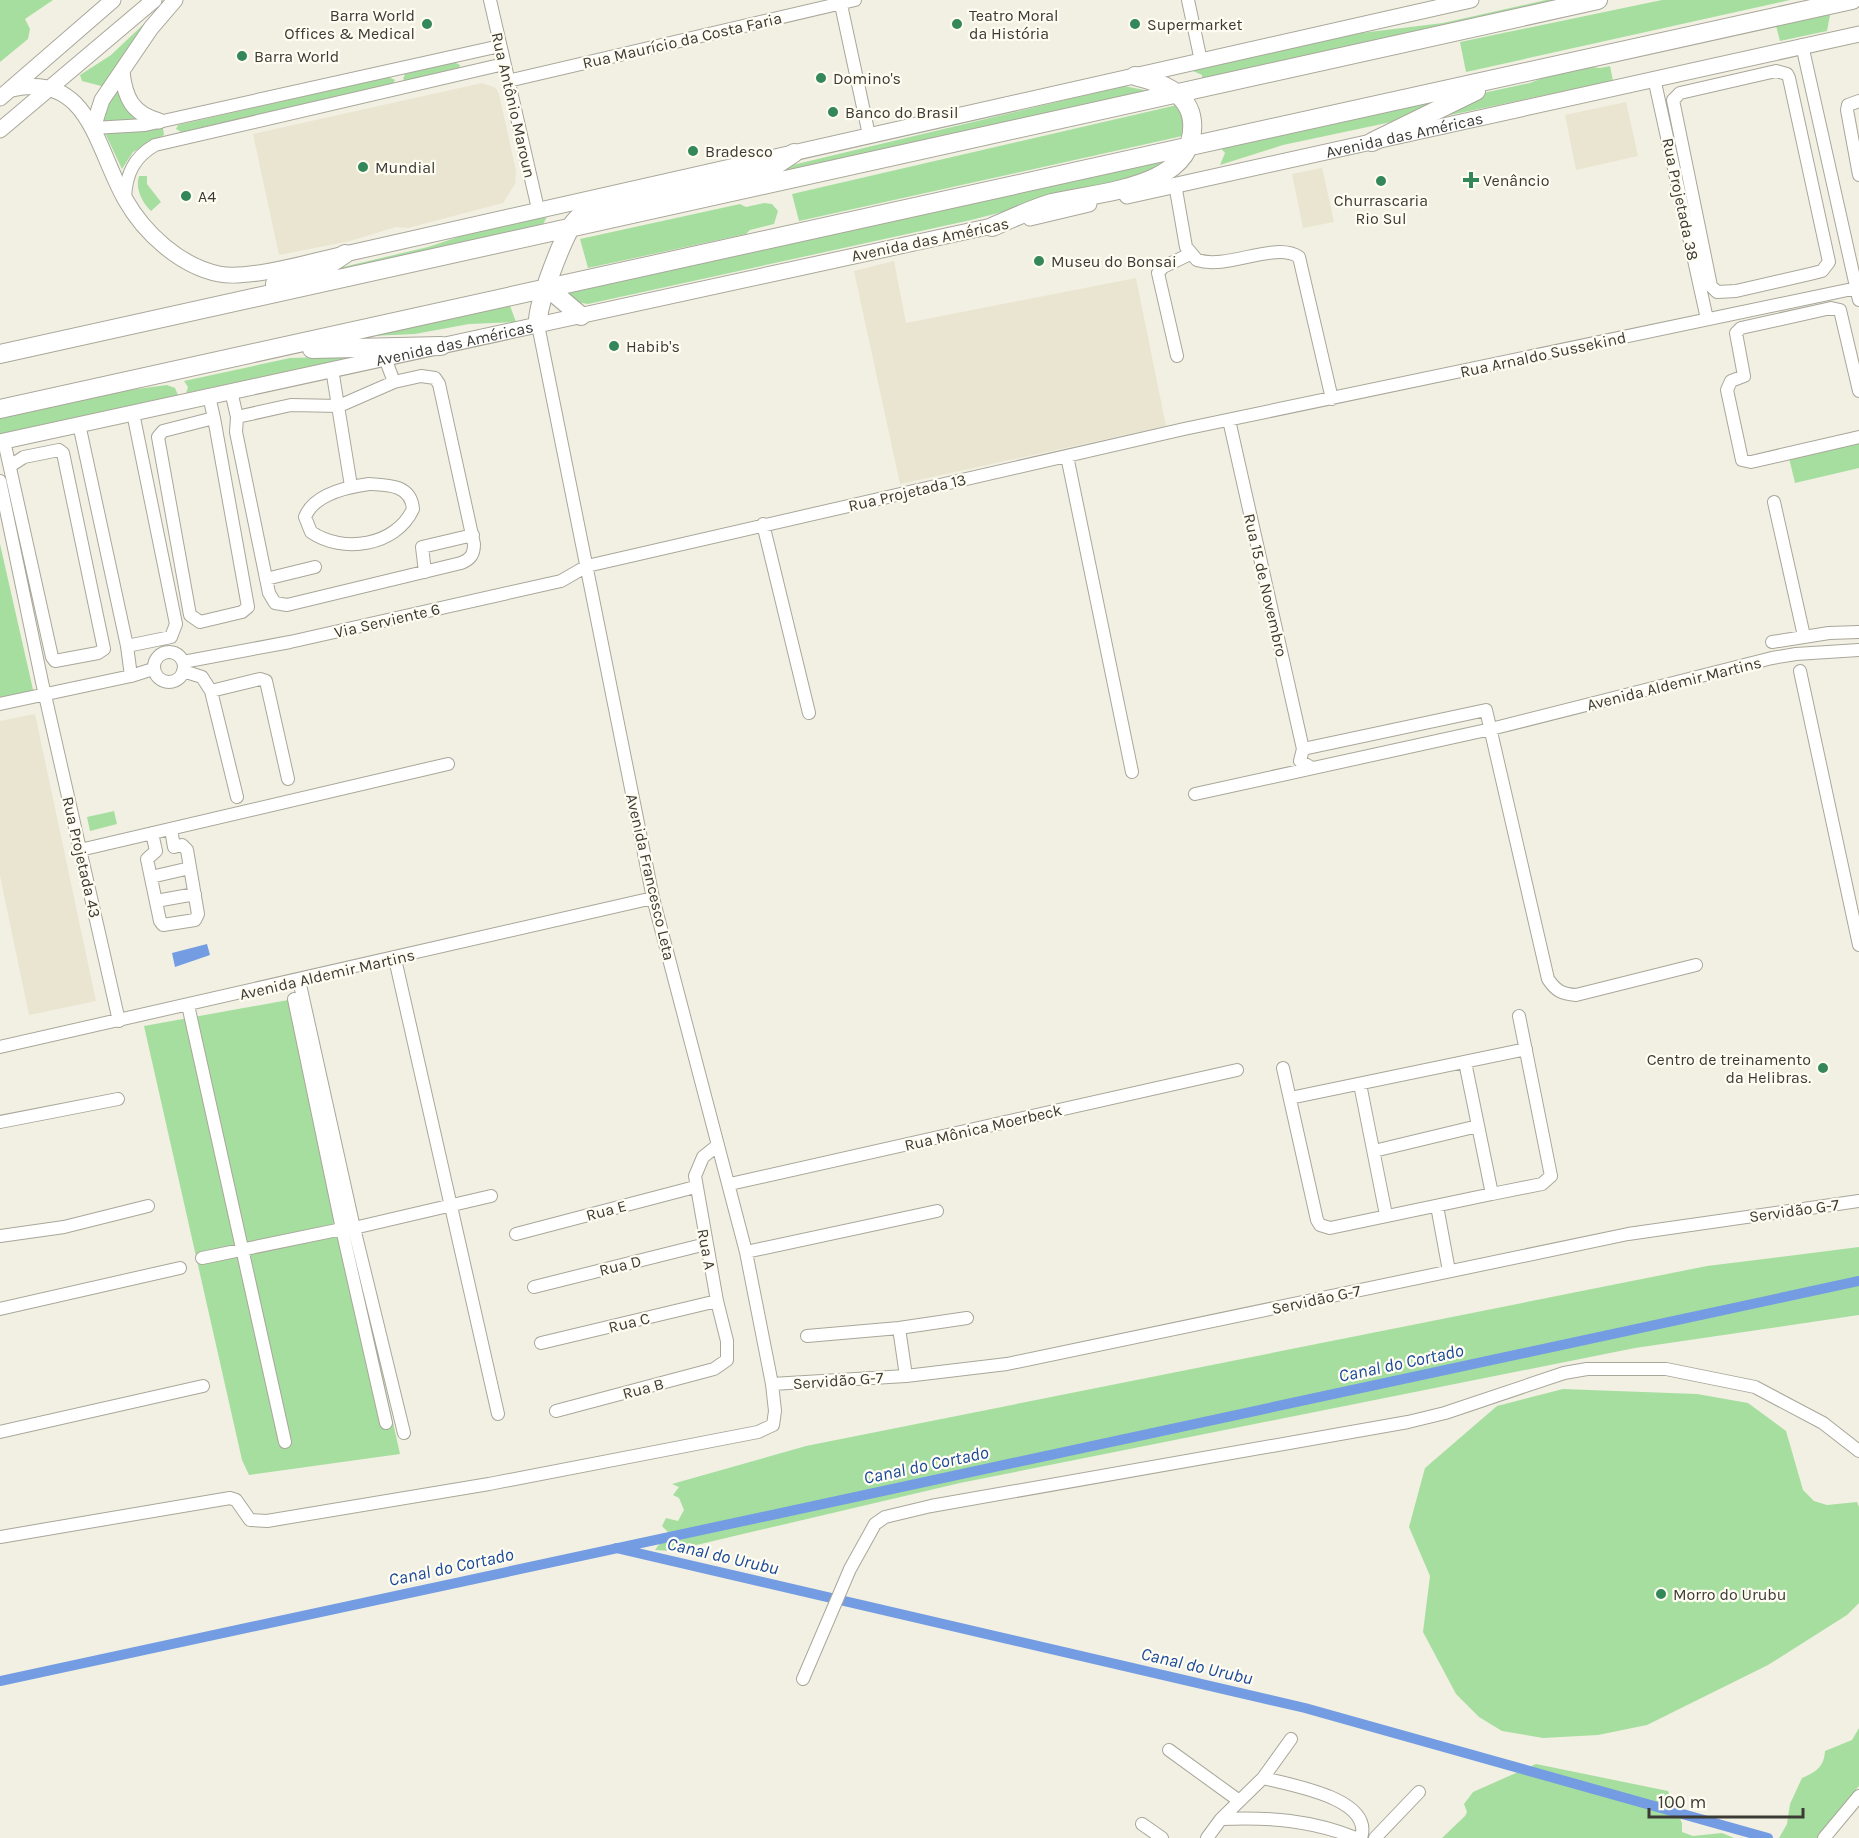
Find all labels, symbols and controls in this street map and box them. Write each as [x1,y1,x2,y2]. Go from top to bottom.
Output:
place label: Barra World Offices & Medical [284,6,415,43]
place label: Teatro Moral da História [969,6,1059,43]
street label: Rua Maurício da Costa Faria [581,8,784,73]
place label: Supermarket [1147,15,1243,34]
marker: Barra World Offices & Medical [420,17,434,31]
marker: Teatro Moral da História [950,17,964,31]
marker: Supermarket [1128,17,1142,31]
street label: Rua Antônio Maroun [488,30,540,180]
place label: Barra World [254,47,339,66]
marker: Barra World [235,49,249,63]
place label: Domino's [833,69,901,88]
marker: Domino's [814,71,828,85]
place label: Banco do Brasil [845,103,958,122]
marker: Banco do Brasil [826,105,840,119]
street label: Avenida das Américas [1324,108,1485,162]
street label: Rua Projetada 38 [1658,136,1703,262]
place label: Bradesco [705,142,773,161]
marker: Bradesco [686,144,700,158]
place label: Mundial [375,158,435,177]
marker: Mundial [356,160,370,174]
place label: Venâncio [1483,171,1550,190]
marker: Venâncio [1464,173,1478,187]
marker: Churrascaria Rio Sul [1374,174,1388,188]
place label: A4 [198,187,216,206]
marker: A4 [179,189,193,203]
place label: Churrascaria Rio Sul [1334,191,1428,228]
street label: Avenida das Américas [850,214,1011,265]
place label: Museu do Bonsai [1051,252,1177,271]
marker: Museu do Bonsai [1032,254,1046,268]
street label: Avenida das Américas [374,317,535,370]
street label: Rua Arnaldo Sussekind [1458,328,1628,381]
place label: Habib's [626,337,680,356]
marker: Habib's [607,339,621,353]
street label: Rua Projetada 13 [846,470,968,515]
street label: Rua 15 de Novembro [1240,512,1291,659]
street label: Via Serviente 6 [332,599,442,642]
street label: Avenida Aldemir Martins [1585,653,1763,714]
street label: Avenida Francesco Leta [622,792,679,962]
street label: Rua Projetada 43 [58,795,105,920]
street label: Avenida Aldemir Martins [238,945,417,1004]
place label: Centro de treinamento da Helibras. [1647,1050,1811,1087]
marker: Centro de treinamento da Helibras. [1816,1061,1830,1075]
street label: Rua Mônica Moerbeck [903,1100,1064,1155]
street label: Servidão G-7 [1748,1195,1841,1226]
street label: Rua E [584,1196,628,1225]
street label: Rua A [693,1227,720,1271]
street label: Rua D [597,1251,643,1280]
street label: Servidão G-7 [1270,1281,1363,1318]
street label: Rua C [606,1308,652,1337]
water label: Canal do Cortado [1337,1339,1466,1387]
street label: Servidão G-7 [792,1368,884,1393]
street label: Rua B [620,1374,666,1403]
water label: Canal do Cortado [862,1441,991,1489]
water label: Canal do Urubu [665,1532,781,1580]
water label: Canal do Cortado [387,1543,516,1591]
place label: Morro do Urubu [1673,1585,1787,1604]
marker: Morro do Urubu [1654,1587,1668,1601]
water label: Canal do Urubu [1139,1642,1255,1690]
scale bar [1649,1781,1804,1819]
text: 100 m [1658,1791,1706,1813]

